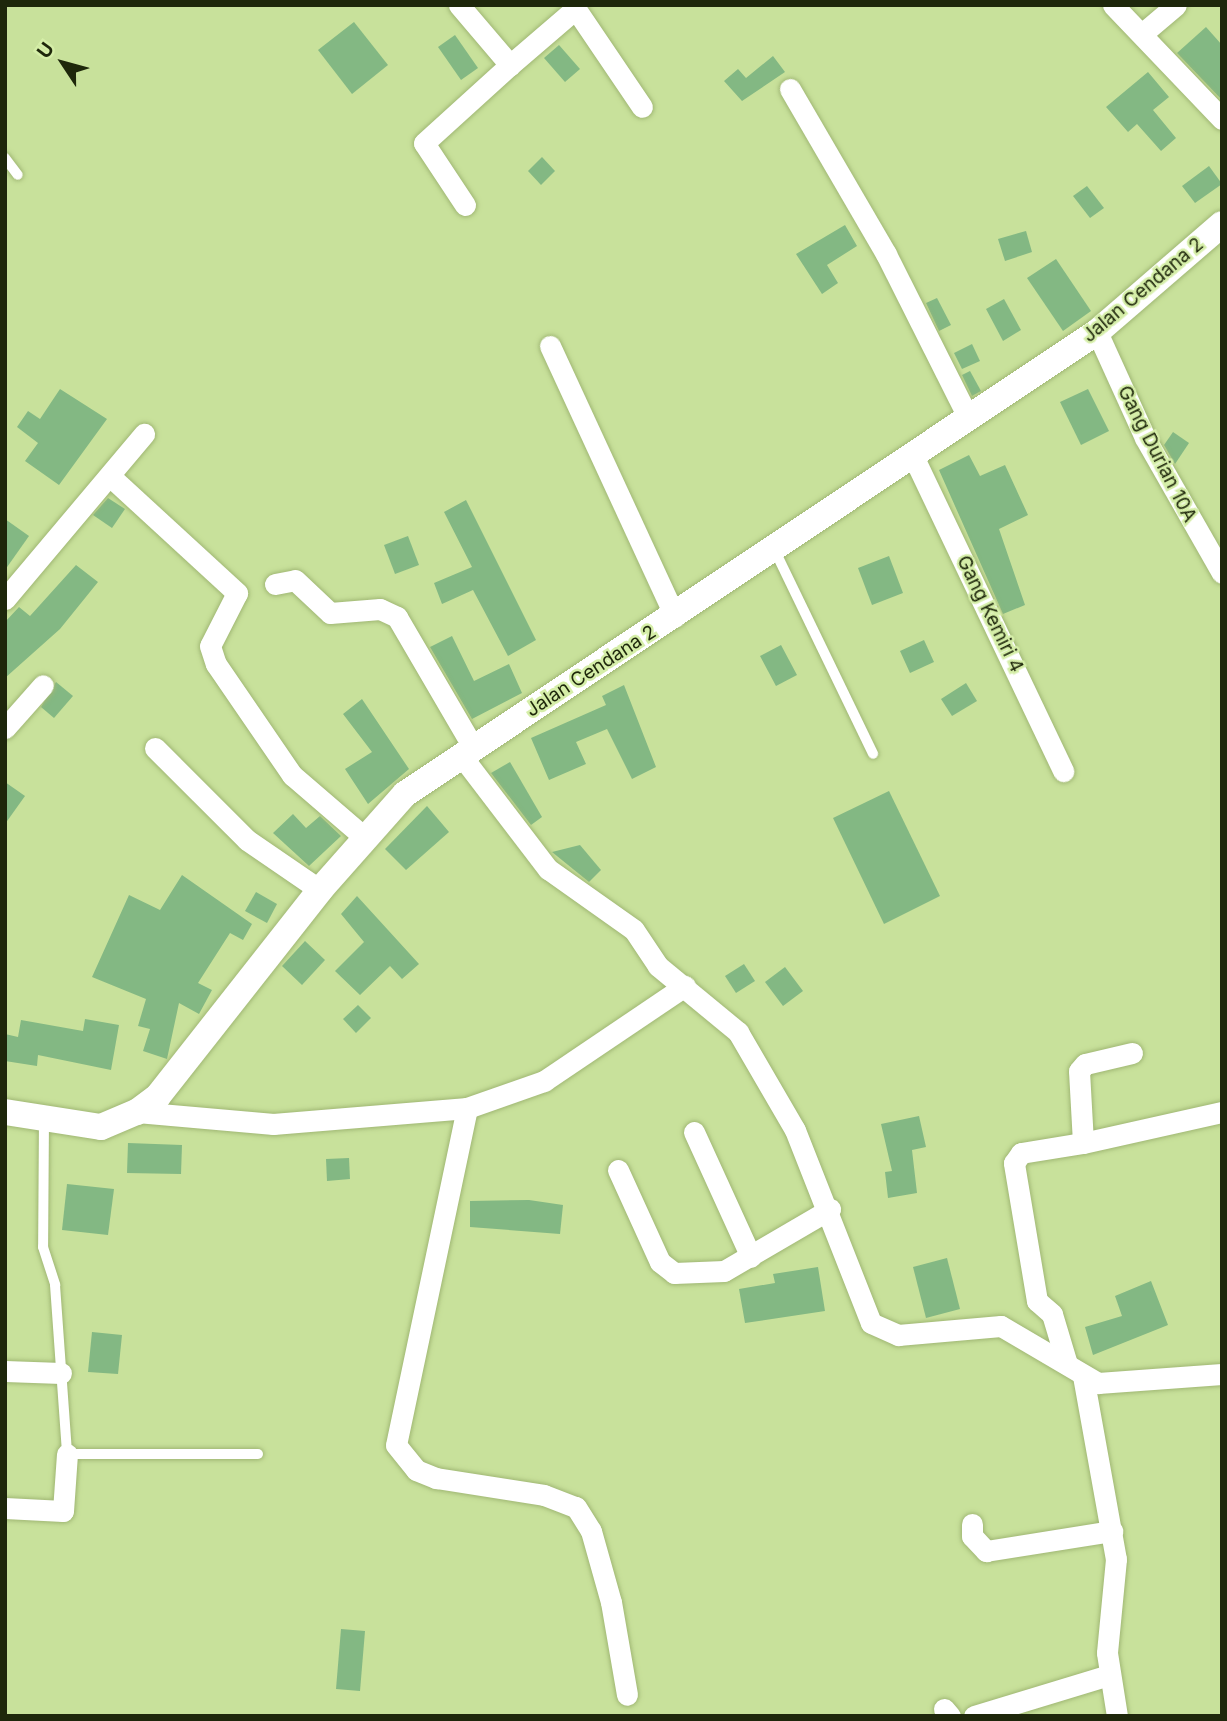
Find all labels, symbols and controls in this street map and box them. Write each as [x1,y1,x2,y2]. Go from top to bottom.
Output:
north arrow [28,28,98,98]
text: U [32,38,59,63]
street label: Jalan Cendana 2 [1078,233,1208,347]
street label: Gang Durian 10A [1113,382,1201,526]
street label: Gang Kemiri 4 [952,552,1028,676]
street label: Jalan Cendana 2 [522,620,660,722]

